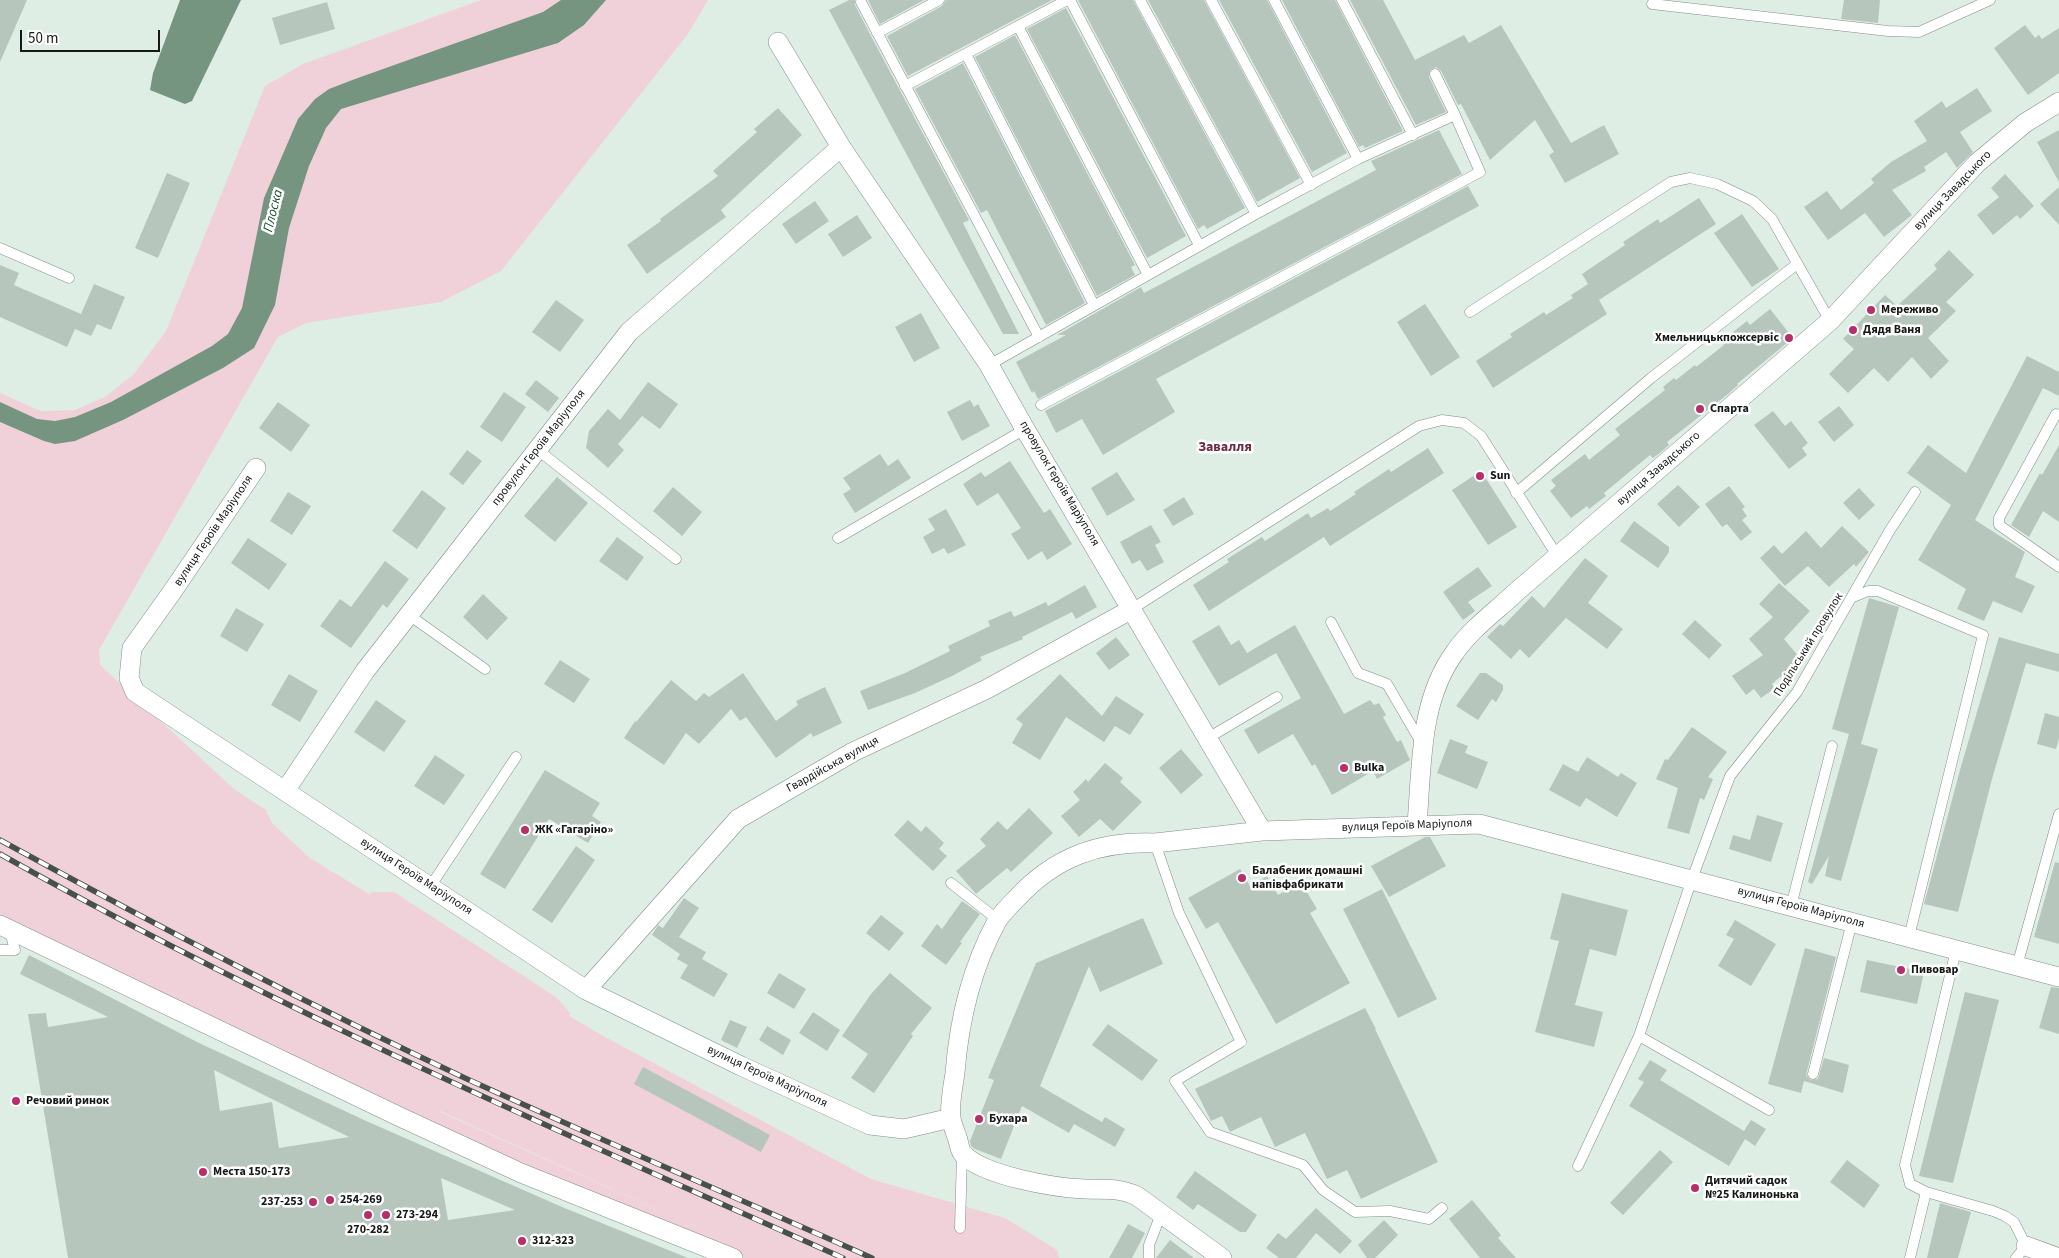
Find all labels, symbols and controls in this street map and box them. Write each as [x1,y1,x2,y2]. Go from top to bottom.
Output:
scale bar [22,20,162,52]
text: 50 m [28,28,58,49]
street label: вулиця Завадського [1911,148,1995,234]
water label: Плоска [261,188,287,234]
place label: Мереживо [1881,303,1939,317]
marker: Мереживо [1865,304,1877,316]
place label: Дядя Ваня [1863,323,1921,337]
marker: Дядя Ваня [1847,324,1859,336]
place label: Хмельницькпожсервіс [1655,331,1779,345]
marker: Хмельницькпожсервіс [1783,332,1795,344]
street label: провулок Героїв Маріуполя [489,387,589,509]
place label: Спарта [1710,402,1749,416]
marker: Спарта [1694,403,1706,415]
street label: провулок Героїв Маріуполя [1016,419,1102,549]
street label: вулиця Завадського [1614,429,1704,509]
district label: Завалля [1198,440,1252,456]
place label: Sun [1490,469,1510,483]
marker: Sun [1474,470,1486,482]
street label: вулиця Героїв Маріуполя [171,473,257,589]
street label: Подільський провулок [1771,591,1847,699]
street label: Гвардійська вулиця [784,734,882,796]
place label: Bulka [1354,761,1384,775]
marker: Bulka [1338,762,1350,774]
street label: вулиця Героїв Маріуполя [1341,817,1473,835]
place label: ЖК «Гагаріно» [535,823,613,837]
marker: ЖК «Гагаріно» [519,824,531,836]
street label: вулиця Героїв Маріуполя [357,835,475,919]
place label: Балабеник домашні напівфабрикати [1252,864,1362,892]
marker: Балабеник домашні напівфабрикати [1236,872,1248,884]
street label: вулиця Героїв Маріуполя [1736,884,1866,932]
place label: Пивовар [1911,963,1958,977]
marker: Пивовар [1895,964,1907,976]
street label: вулиця Героїв Маріуполя [705,1043,829,1111]
place label: Речовий ринок [26,1094,109,1108]
marker: Речовий ринок [10,1095,22,1107]
place label: Бухара [989,1112,1027,1126]
marker: Бухара [973,1113,985,1125]
place label: Места 150-173 [213,1165,290,1179]
marker: Места 150-173 [197,1166,209,1178]
place label: Дитячий садок №25 Калинонька [1705,1174,1799,1202]
marker: Дитячий садок №25 Калинонька [1689,1182,1701,1194]
place label: 254-269 [340,1193,382,1207]
marker: 254-269 [324,1194,336,1206]
place label: 237-253 [261,1195,303,1209]
marker: 237-253 [307,1196,319,1208]
place label: 273-294 [396,1208,438,1222]
marker: 270-282 [362,1209,374,1221]
marker: 273-294 [380,1209,392,1221]
place label: 270-282 [347,1223,389,1237]
place label: 312-323 [532,1234,574,1248]
marker: 312-323 [516,1235,528,1247]

